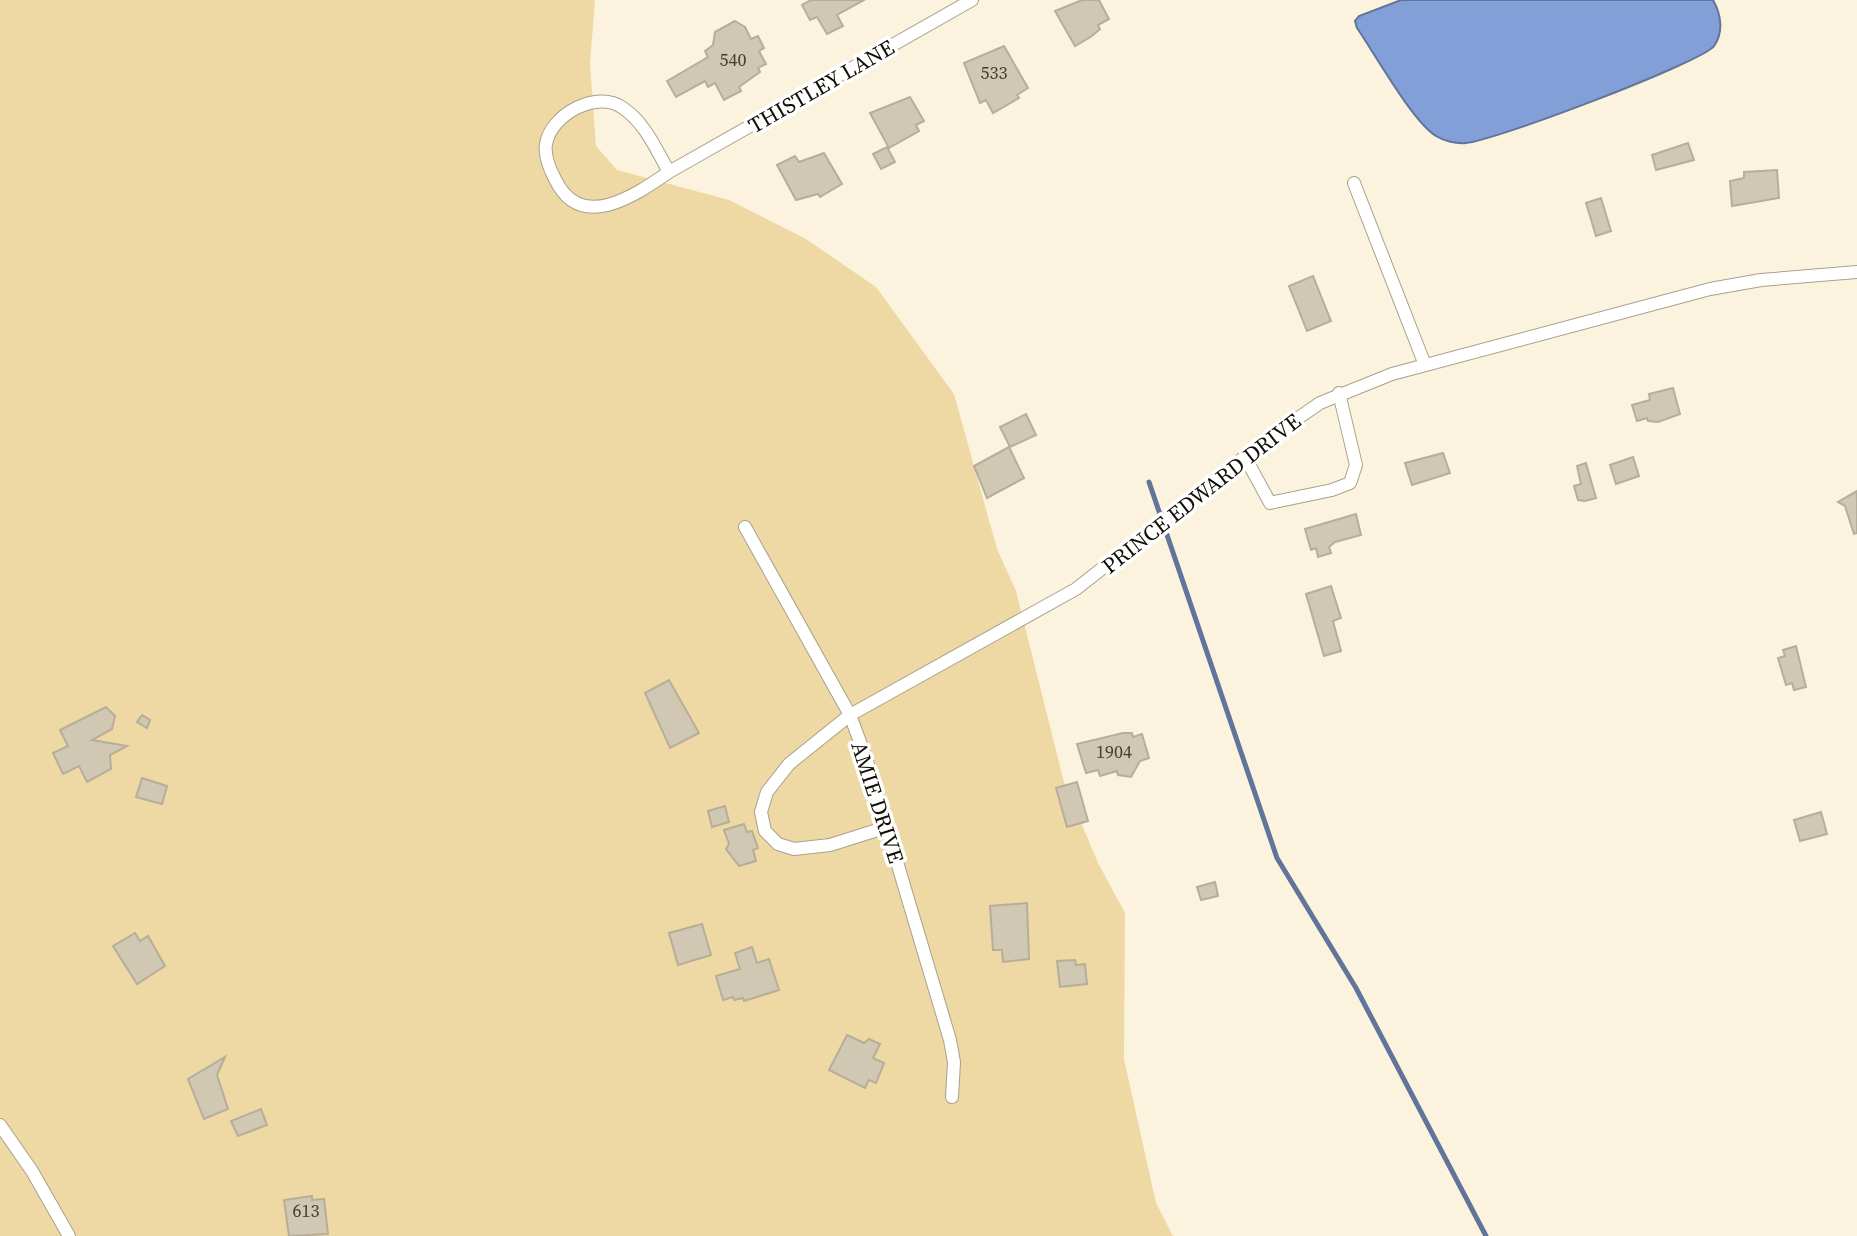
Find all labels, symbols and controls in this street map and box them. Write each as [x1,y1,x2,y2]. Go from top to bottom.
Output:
street label: THISTLEY LANE [743,32,899,140]
house number: 540 [720,47,747,72]
house number: 533 [981,60,1008,85]
street label: PRINCE EDWARD DRIVE [1095,406,1307,580]
street label: AMIE DRIVE [844,737,912,867]
house number: 1904 [1096,739,1132,764]
house number: 613 [293,1198,320,1223]

